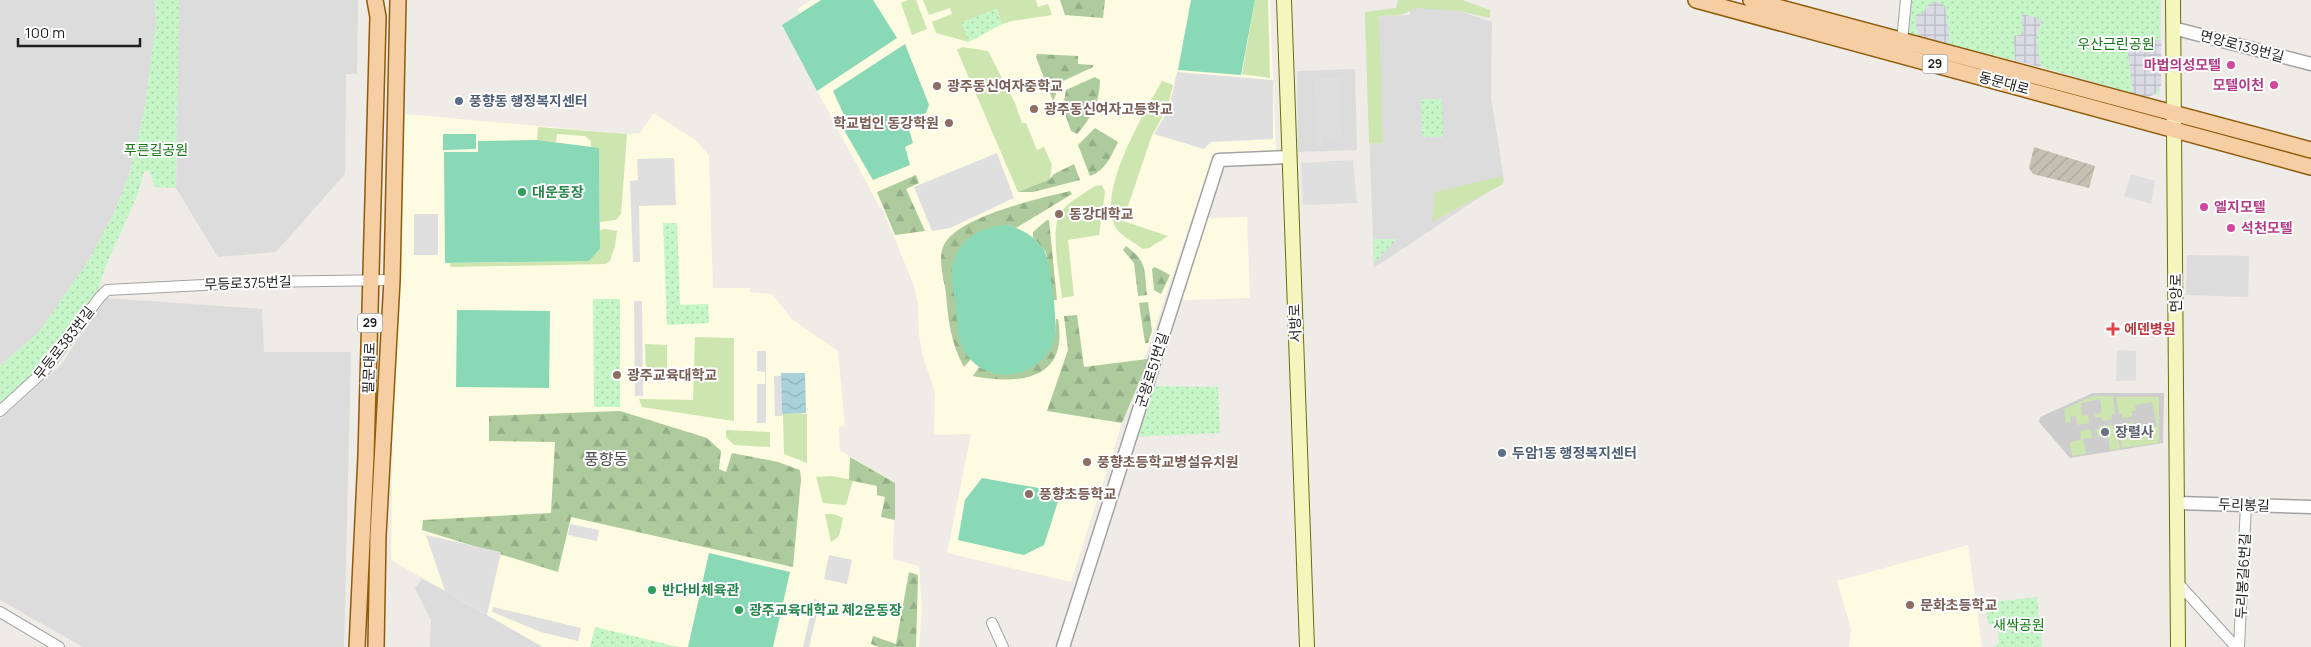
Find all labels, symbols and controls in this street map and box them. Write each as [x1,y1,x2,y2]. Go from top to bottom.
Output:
scale bar [18,15,140,47]
text: 100 m [25,22,65,43]
street label: 면앙로139번길 [2198,25,2286,66]
park label: 우산근린공원 [2077,34,2155,53]
road number: 29 [1922,54,1948,74]
place label: 마법의성모텔 [2144,55,2221,74]
marker: 마법의성모텔 [2225,59,2237,71]
street label: 동문대로 [1977,67,2032,98]
place label: 모텔이천 [2212,75,2264,94]
place label: 광주동신여자중학교 [947,76,1063,95]
marker: 모텔이천 [2268,79,2280,91]
marker: 광주동신여자중학교 [931,80,943,92]
place label: 풍향동 행정복지센터 [469,91,588,110]
marker: 풍향동 행정복지센터 [453,95,465,107]
place label: 광주동신여자고등학교 [1044,99,1173,118]
marker: 광주동신여자고등학교 [1028,103,1040,115]
place label: 학교법인 동강학원 [833,113,939,132]
marker: 학교법인 동강학원 [943,117,955,129]
park label: 푸른길공원 [124,140,188,159]
place label: 대운동장 [532,182,584,201]
marker: 대운동장 [516,186,528,198]
place label: 엘지모텔 [2214,197,2266,216]
marker: 엘지모텔 [2198,201,2210,213]
place label: 동강대학교 [1069,204,1134,223]
marker: 동강대학교 [1053,208,1065,220]
place label: 석천모텔 [2241,218,2293,237]
marker: 석천모텔 [2225,222,2237,234]
street label: 무등로375번길 [204,271,292,294]
street label: 면앙로 [2166,274,2185,312]
street label: 무등로383번길 [29,302,98,383]
street label: 서방로 [1284,303,1305,343]
road number: 29 [358,314,382,332]
place label: 에덴병원 [2124,319,2176,338]
marker: 에덴병원 [2106,322,2120,336]
street label: 군왕로51번길 [1130,330,1173,410]
street label: 필문대로 [358,342,379,394]
place label: 광주교육대학교 [627,365,717,384]
marker: 광주교육대학교 [611,369,623,381]
place label: 장렬사 [2115,422,2154,441]
marker: 장렬사 [2099,426,2111,438]
place label: 두암1동 행정복지센터 [1512,443,1637,462]
marker: 두암1동 행정복지센터 [1496,447,1508,459]
district label: 풍향동 [584,448,628,470]
place label: 풍향초등학교병설유치원 [1097,452,1239,471]
marker: 풍향초등학교병설유치원 [1081,456,1093,468]
place label: 풍향초등학교 [1039,484,1116,503]
marker: 풍향초등학교 [1023,488,1035,500]
street label: 두리봉길 [2218,494,2270,515]
street label: 두리봉길6번길 [2231,533,2254,619]
place label: 반다비체육관 [662,580,739,599]
marker: 반다비체육관 [646,584,658,596]
place label: 문화초등학교 [1920,595,1997,614]
marker: 문화초등학교 [1904,599,1916,611]
place label: 광주교육대학교 제2운동장 [749,600,902,619]
marker: 광주교육대학교 제2운동장 [733,604,745,616]
park label: 새싹공원 [1993,615,2045,634]

